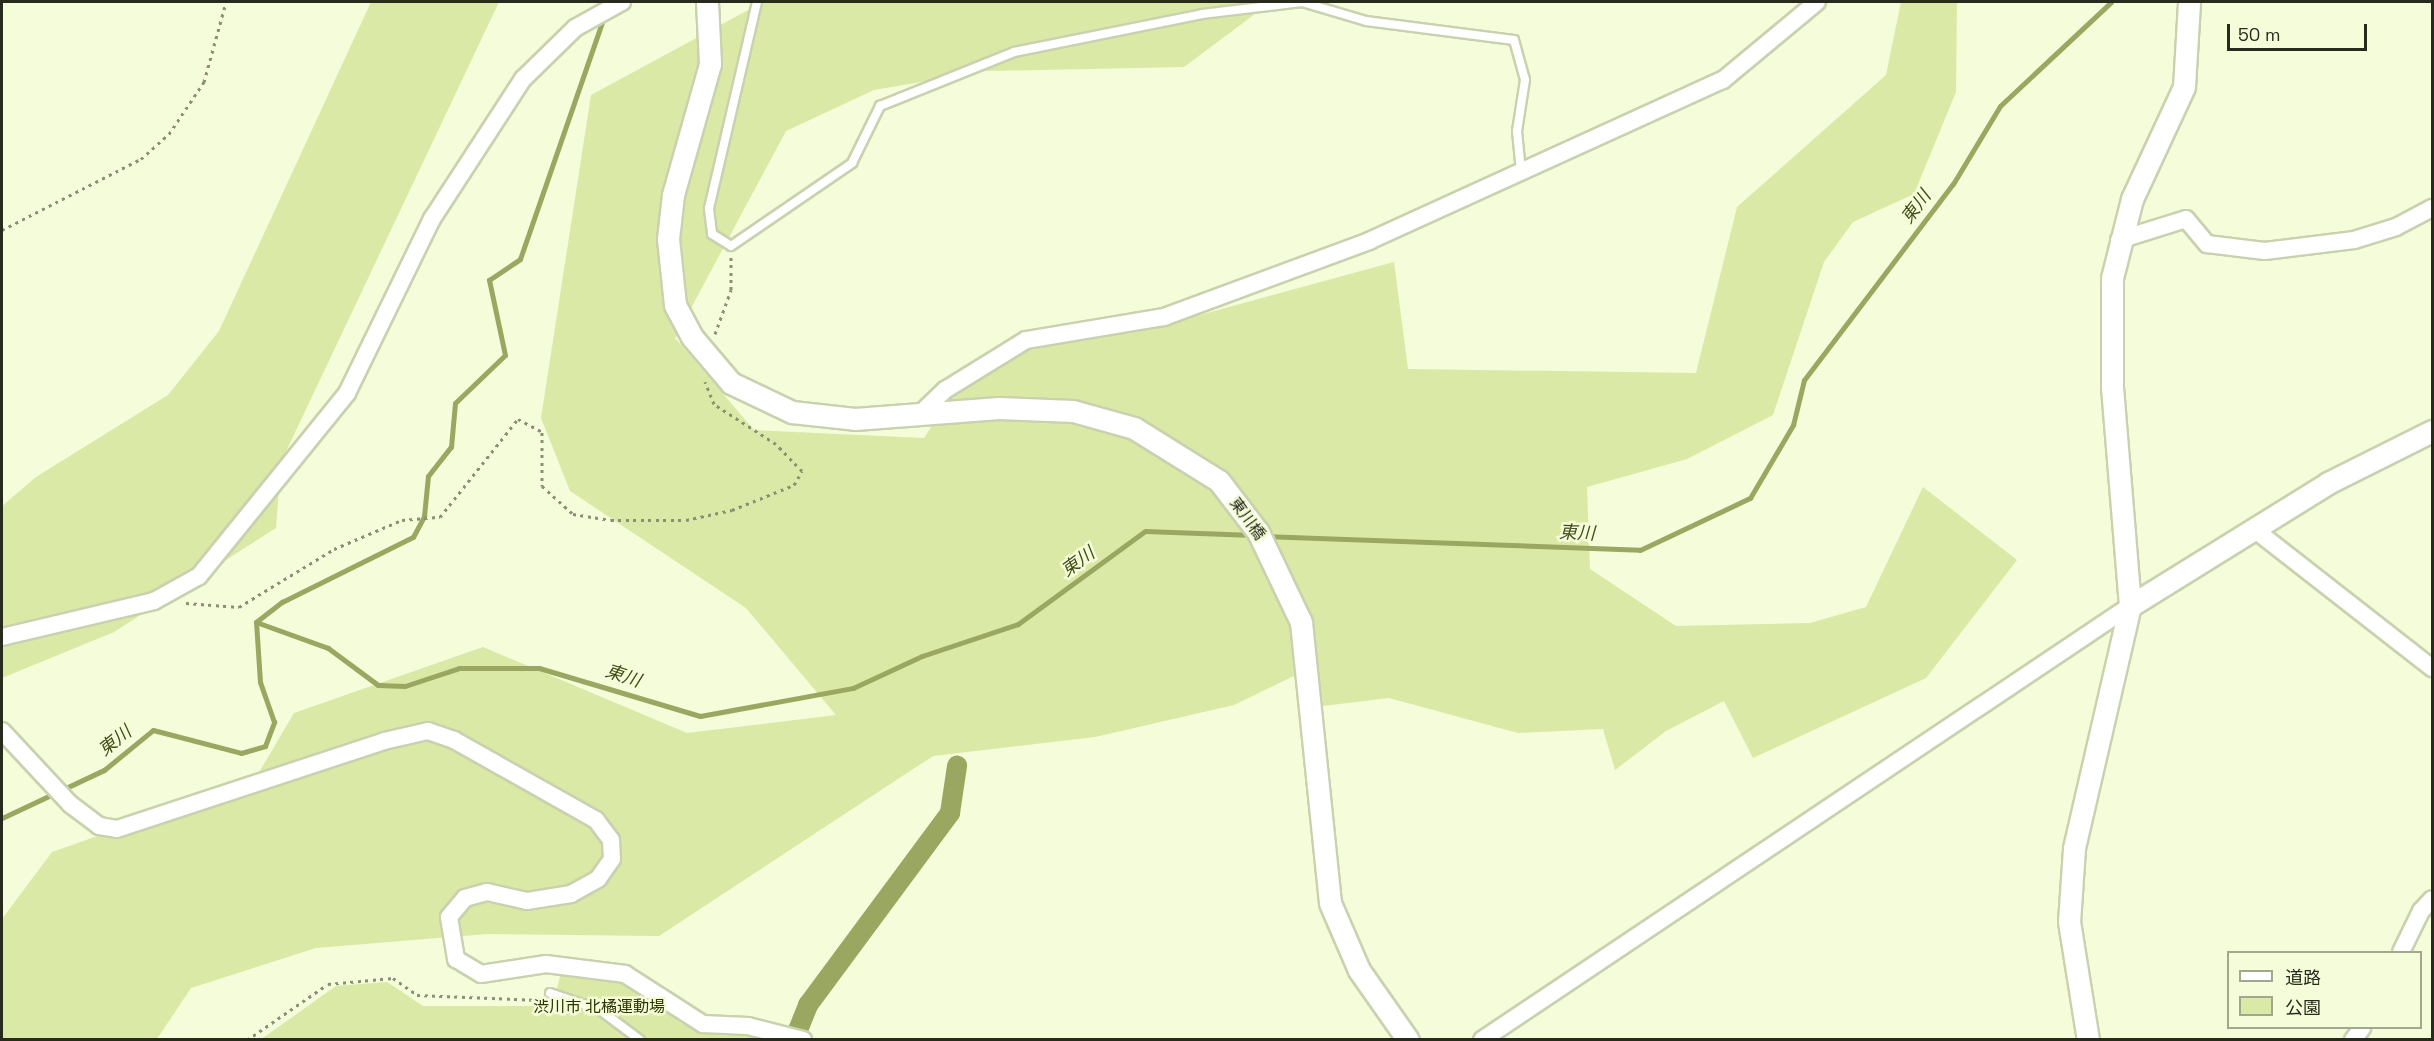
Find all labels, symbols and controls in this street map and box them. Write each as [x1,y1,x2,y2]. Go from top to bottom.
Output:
scale bar [2230,12,2370,50]
text: 50 m [2238,23,2280,46]
water label: 東川 [1897,186,1935,228]
street label: 東川橋 [1225,494,1269,544]
water label: 東川 [1559,522,1595,544]
water label: 東川 [1057,543,1099,581]
water label: 東川 [603,660,643,692]
water label: 東川 [94,721,136,761]
legend [2227,951,2422,1029]
text: 道路 [2285,966,2321,989]
text: 公園 [2285,996,2321,1019]
park label: 渋川市 北橘運動場 [533,997,665,1017]

